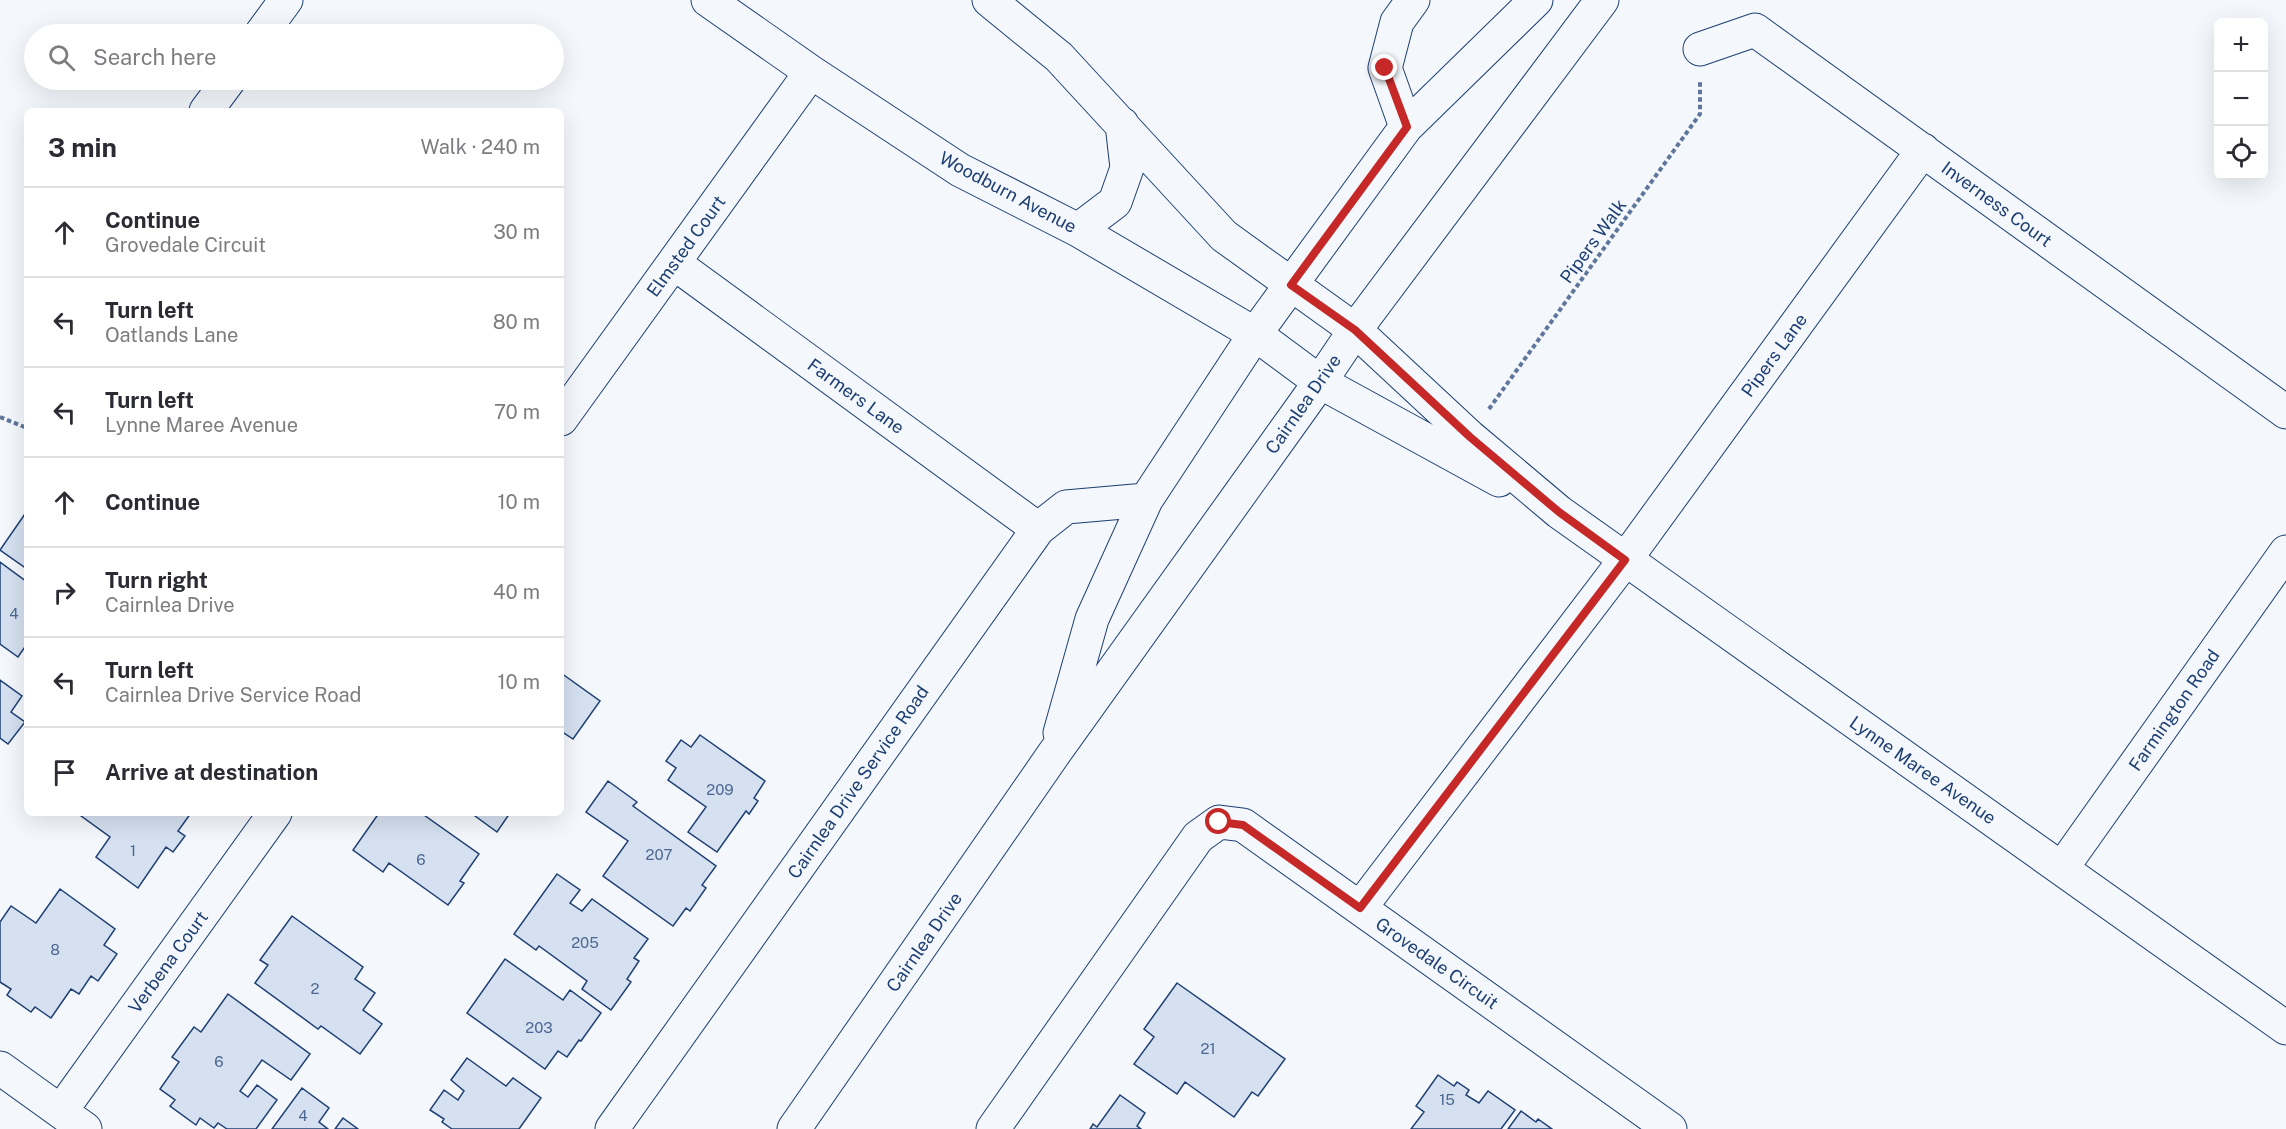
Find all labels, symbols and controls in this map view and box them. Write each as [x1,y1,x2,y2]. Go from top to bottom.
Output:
map controls [2214,18,2268,180]
button: + [2214,18,2268,72]
search box [24,24,564,90]
icon: search [45,41,78,74]
text: Search here [93,44,217,70]
route end [1371,54,1397,80]
button: − [2214,72,2268,126]
button: locate [2214,126,2268,180]
text: 3 min [48,132,117,163]
text: Walk · 240 m [420,135,540,159]
street label: Woodburn Avenue [936,147,1080,237]
street label: Inverness Court [1938,157,2056,251]
street label: Elmsted Court [642,191,730,301]
street label: Pipers Walk [1555,195,1631,287]
text: Continue [105,207,200,233]
icon: ahead [48,216,81,249]
text: 30 m [493,220,540,244]
text: Grovedale Circuit [105,233,266,257]
text: Turn left [105,297,194,323]
icon: left [48,306,81,339]
street label: Pipers Lane [1737,309,1811,401]
text: 80 m [493,310,540,334]
text: Oatlands Lane [105,323,238,347]
street label: Cairnlea Drive [1261,350,1345,458]
street label: Farmers Lane [804,354,908,438]
text: Turn left [105,387,194,413]
icon: left [48,396,81,429]
text: 70 m [494,400,540,424]
text: Lynne Maree Avenue [105,413,298,437]
icon: ahead [48,486,81,519]
text: Continue [105,489,200,515]
text: 10 m [497,490,540,514]
text: Turn right [105,567,208,593]
icon: right [48,576,81,609]
text: 40 m [493,580,540,604]
text: Cairnlea Drive [105,593,235,617]
house number: 4 [9,605,19,622]
street label: Farmington Road [2124,645,2224,775]
text: Turn left [105,657,194,683]
icon: left [48,666,81,699]
text: 10 m [497,670,540,694]
street label: Cairnlea Drive Service Road [783,681,933,883]
text: Cairnlea Drive Service Road [105,683,361,707]
street label: Lynne Maree Avenue [1846,712,2000,828]
icon: arrive [48,756,81,789]
text: Arrive at destination [105,759,318,785]
house number: 209 [706,781,734,798]
route start [1205,808,1231,834]
house number: 1 [130,842,136,859]
house number: 207 [646,846,672,863]
house number: 6 [416,851,426,868]
street label: Cairnlea Drive [882,888,966,996]
street label: Verbena Court [124,907,212,1017]
street label: Grovedale Circuit [1372,913,1502,1013]
house number: 205 [571,934,599,951]
house number: 8 [50,941,60,958]
house number: 2 [311,980,320,997]
house number: 203 [525,1019,553,1036]
house number: 21 [1200,1040,1216,1057]
house number: 6 [214,1053,224,1070]
house number: 15 [1439,1091,1455,1108]
house number: 4 [298,1107,308,1124]

